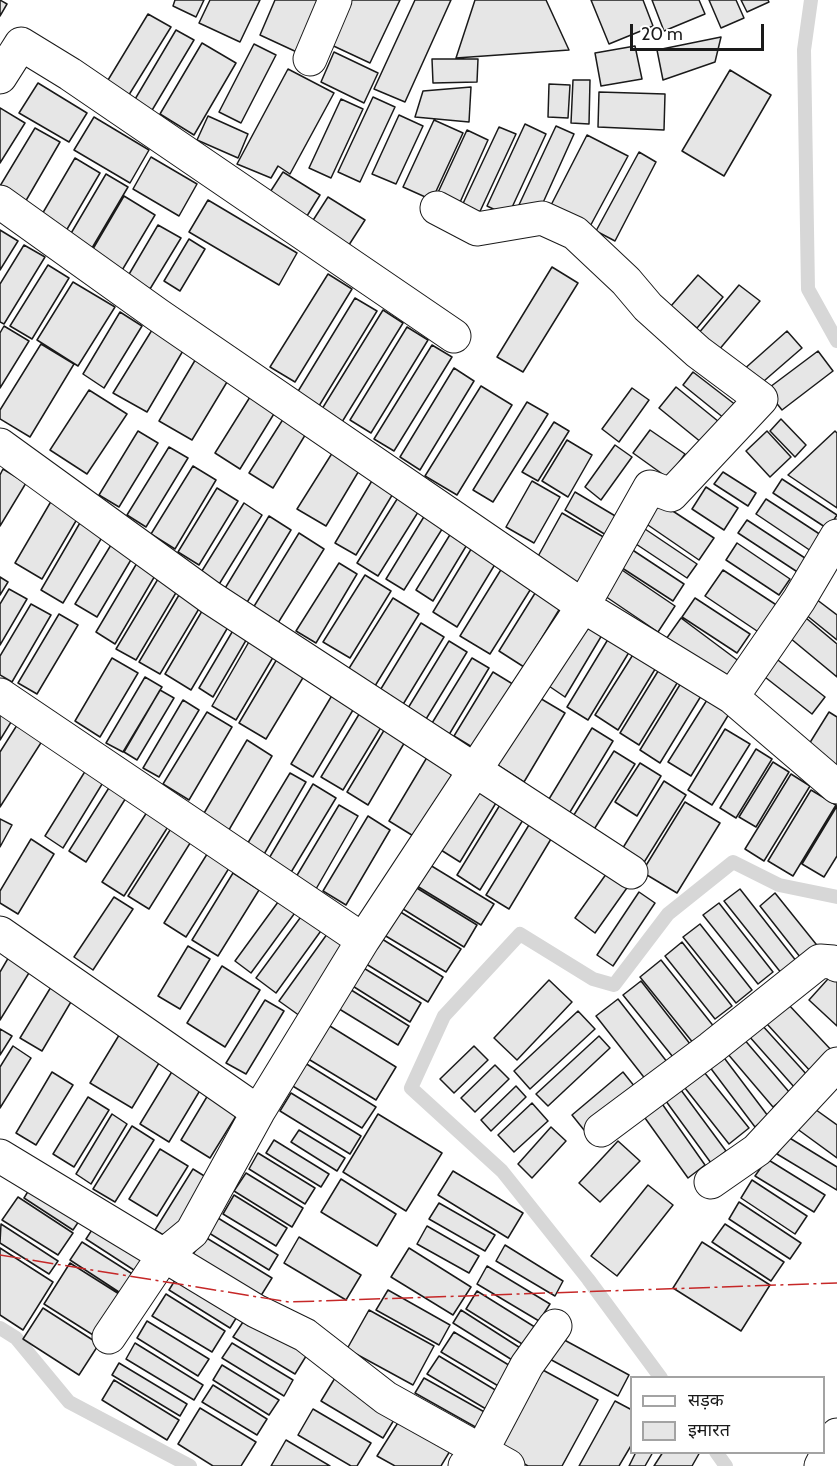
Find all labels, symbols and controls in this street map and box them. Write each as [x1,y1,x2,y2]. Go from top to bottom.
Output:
scale bar [633,12,766,50]
text: 20 m [641,23,683,45]
legend [630,1376,825,1454]
text: सड़क [688,1389,724,1411]
text: इमारत [688,1419,730,1441]

